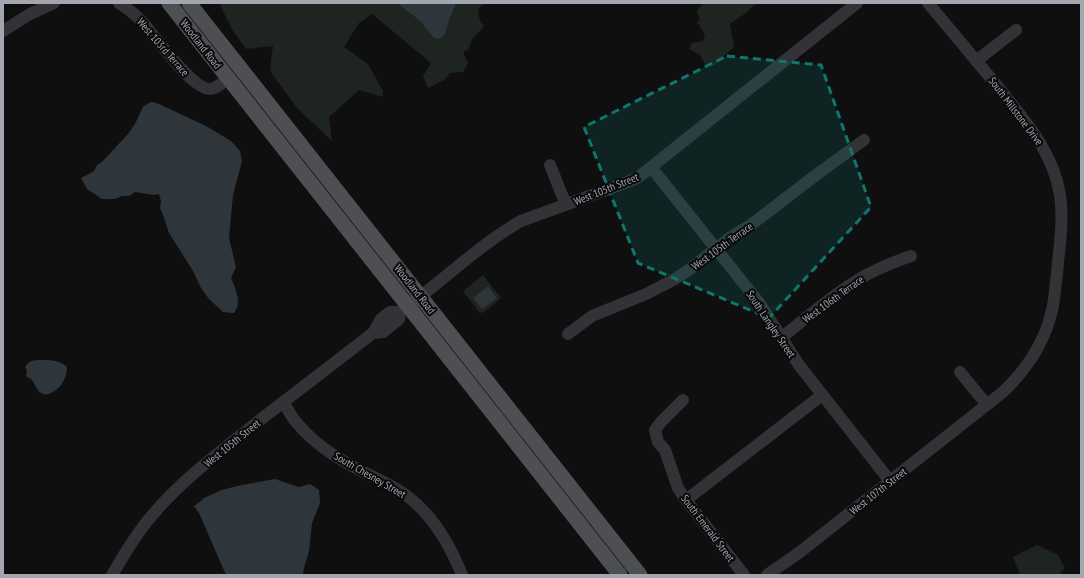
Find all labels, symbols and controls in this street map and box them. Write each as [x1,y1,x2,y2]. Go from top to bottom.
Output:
street label: West 103rd Terrace [134,15,192,79]
street label: Woodland Road [177,16,225,72]
street label: South Millstone Drive [986,74,1047,148]
street label: West 105th Street [572,170,640,208]
street label: West 105th Terrace [689,219,756,273]
street label: Woodland Road [391,261,439,317]
street label: West 106th Terrace [800,272,867,326]
street label: South Langley Street [743,287,799,361]
street label: West 105th Street [201,416,263,470]
street label: South Chesney Street [332,449,408,501]
street label: West 107th Street [847,464,909,518]
street label: South Emerald Street [678,492,738,564]

